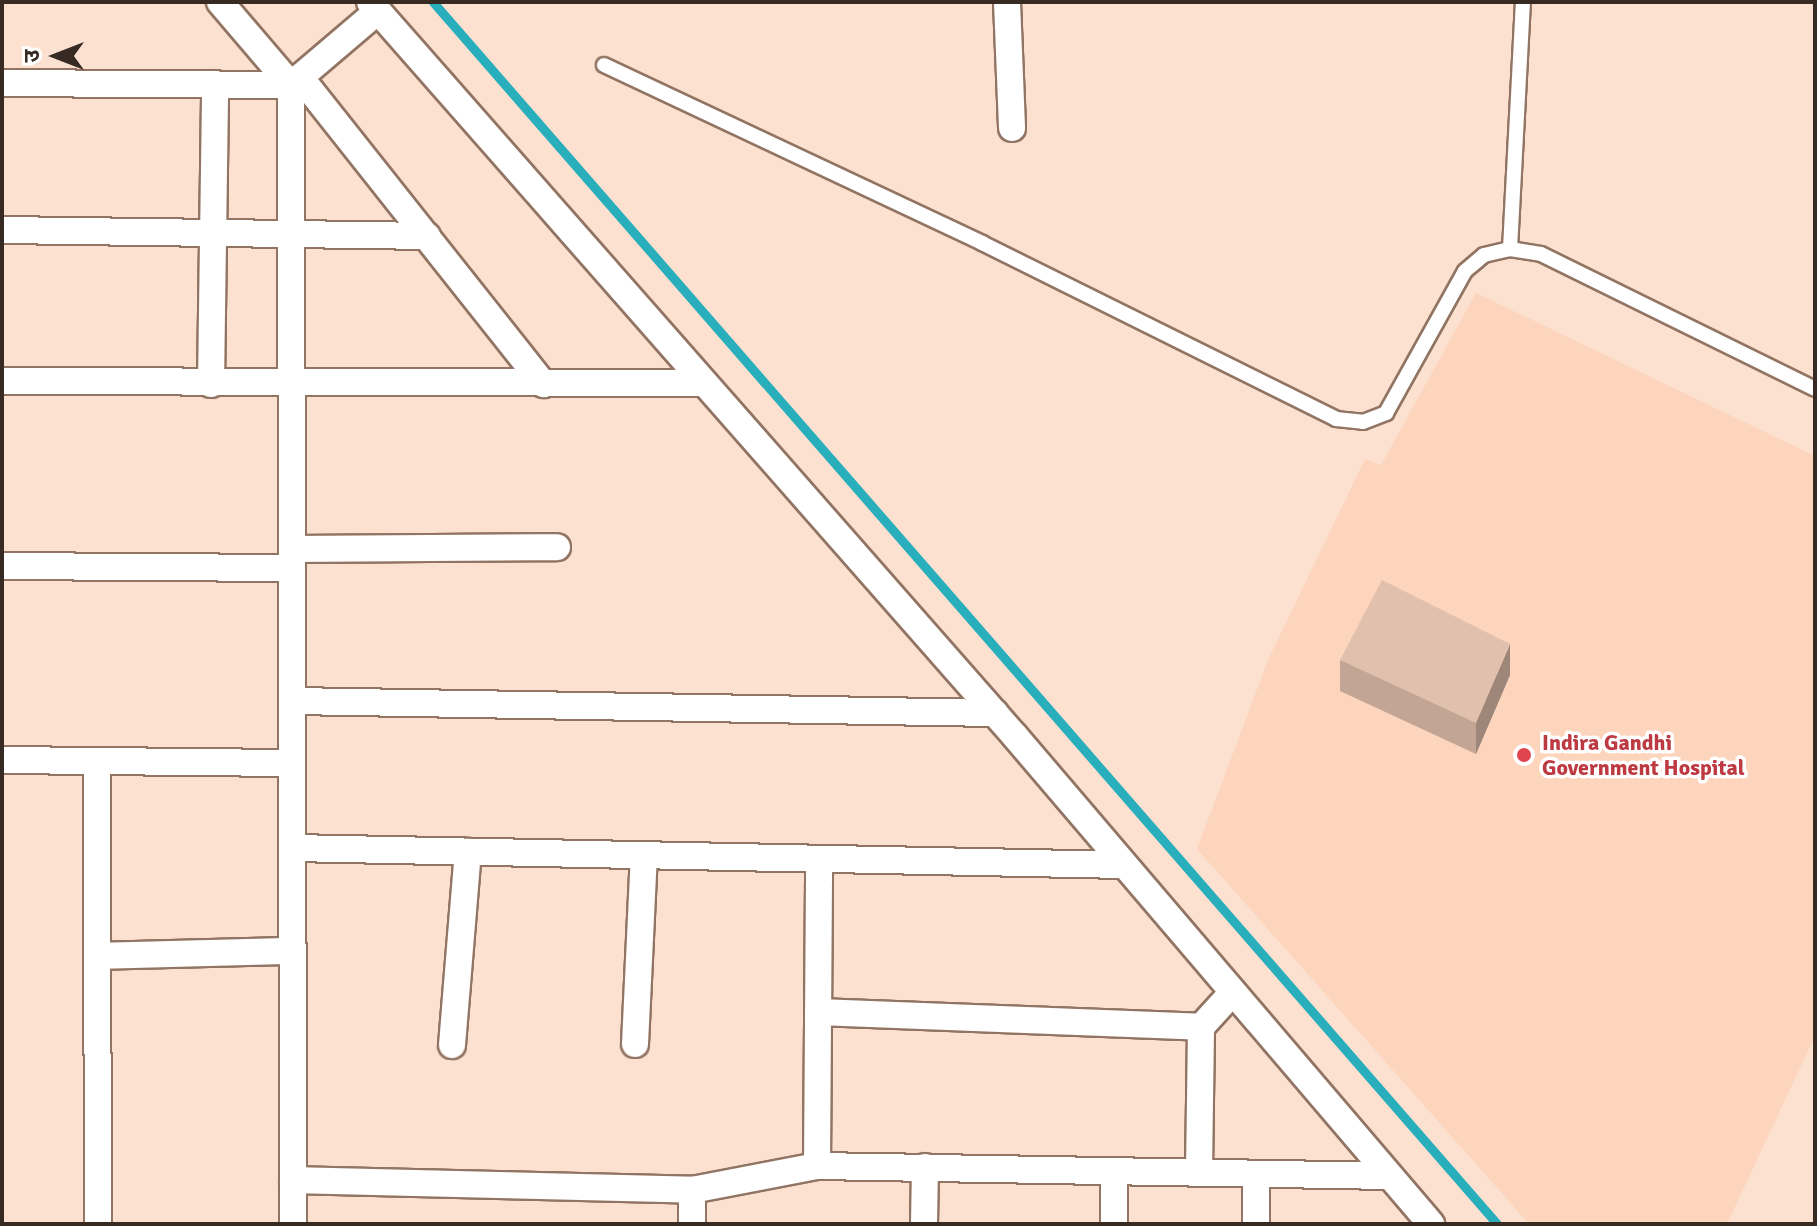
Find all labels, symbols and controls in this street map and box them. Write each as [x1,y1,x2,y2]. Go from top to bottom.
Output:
north arrow [16,16,96,96]
text: उ [18,50,45,62]
place label: Indira Gandhi Government Hospital [1542,729,1745,780]
marker: Indira Gandhi Government Hospital [1513,744,1535,766]

